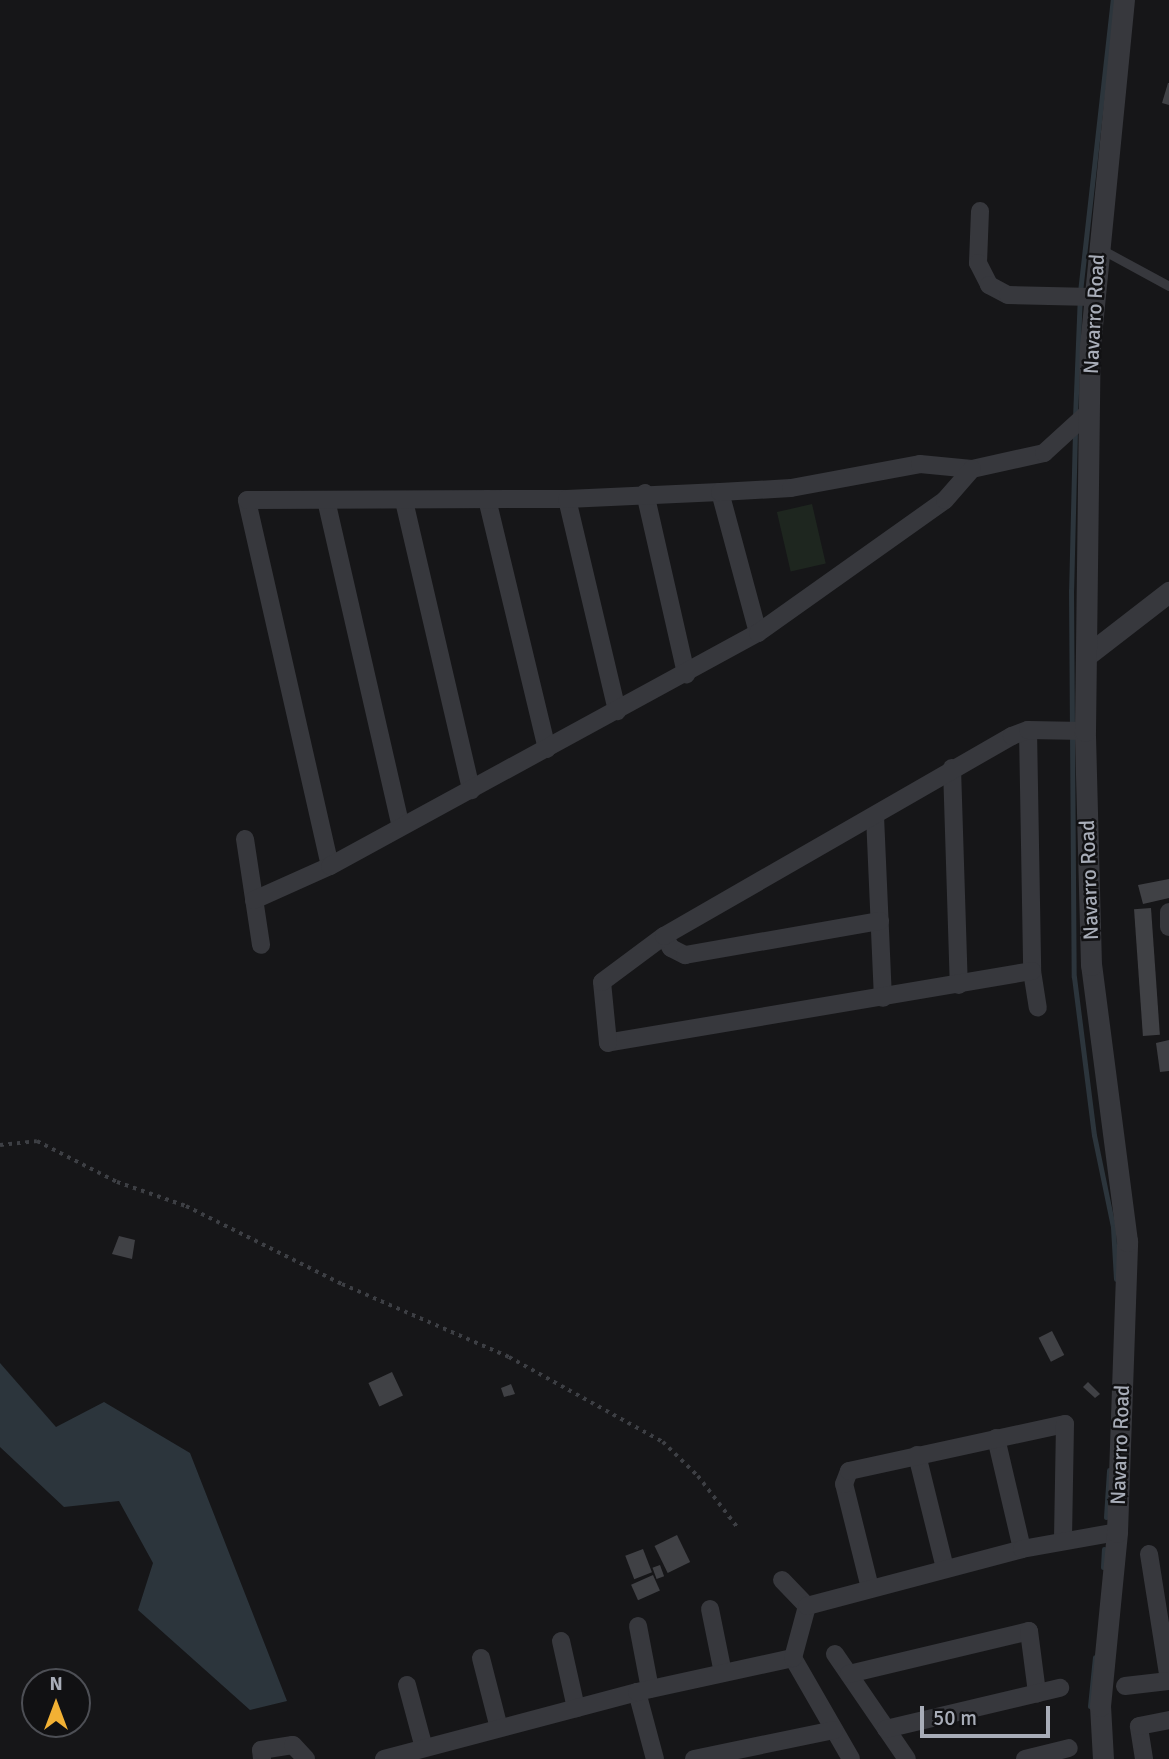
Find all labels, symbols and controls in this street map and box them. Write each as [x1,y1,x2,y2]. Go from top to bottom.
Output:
street label: Navarro Road [1078,253,1110,375]
street label: Navarro Road [1074,819,1104,941]
street label: Navarro Road [1105,1384,1135,1506]
north arrow [21,1668,91,1738]
text: N [49,1672,63,1696]
scale bar [924,1692,1054,1736]
text: 50 m [933,1705,977,1731]

